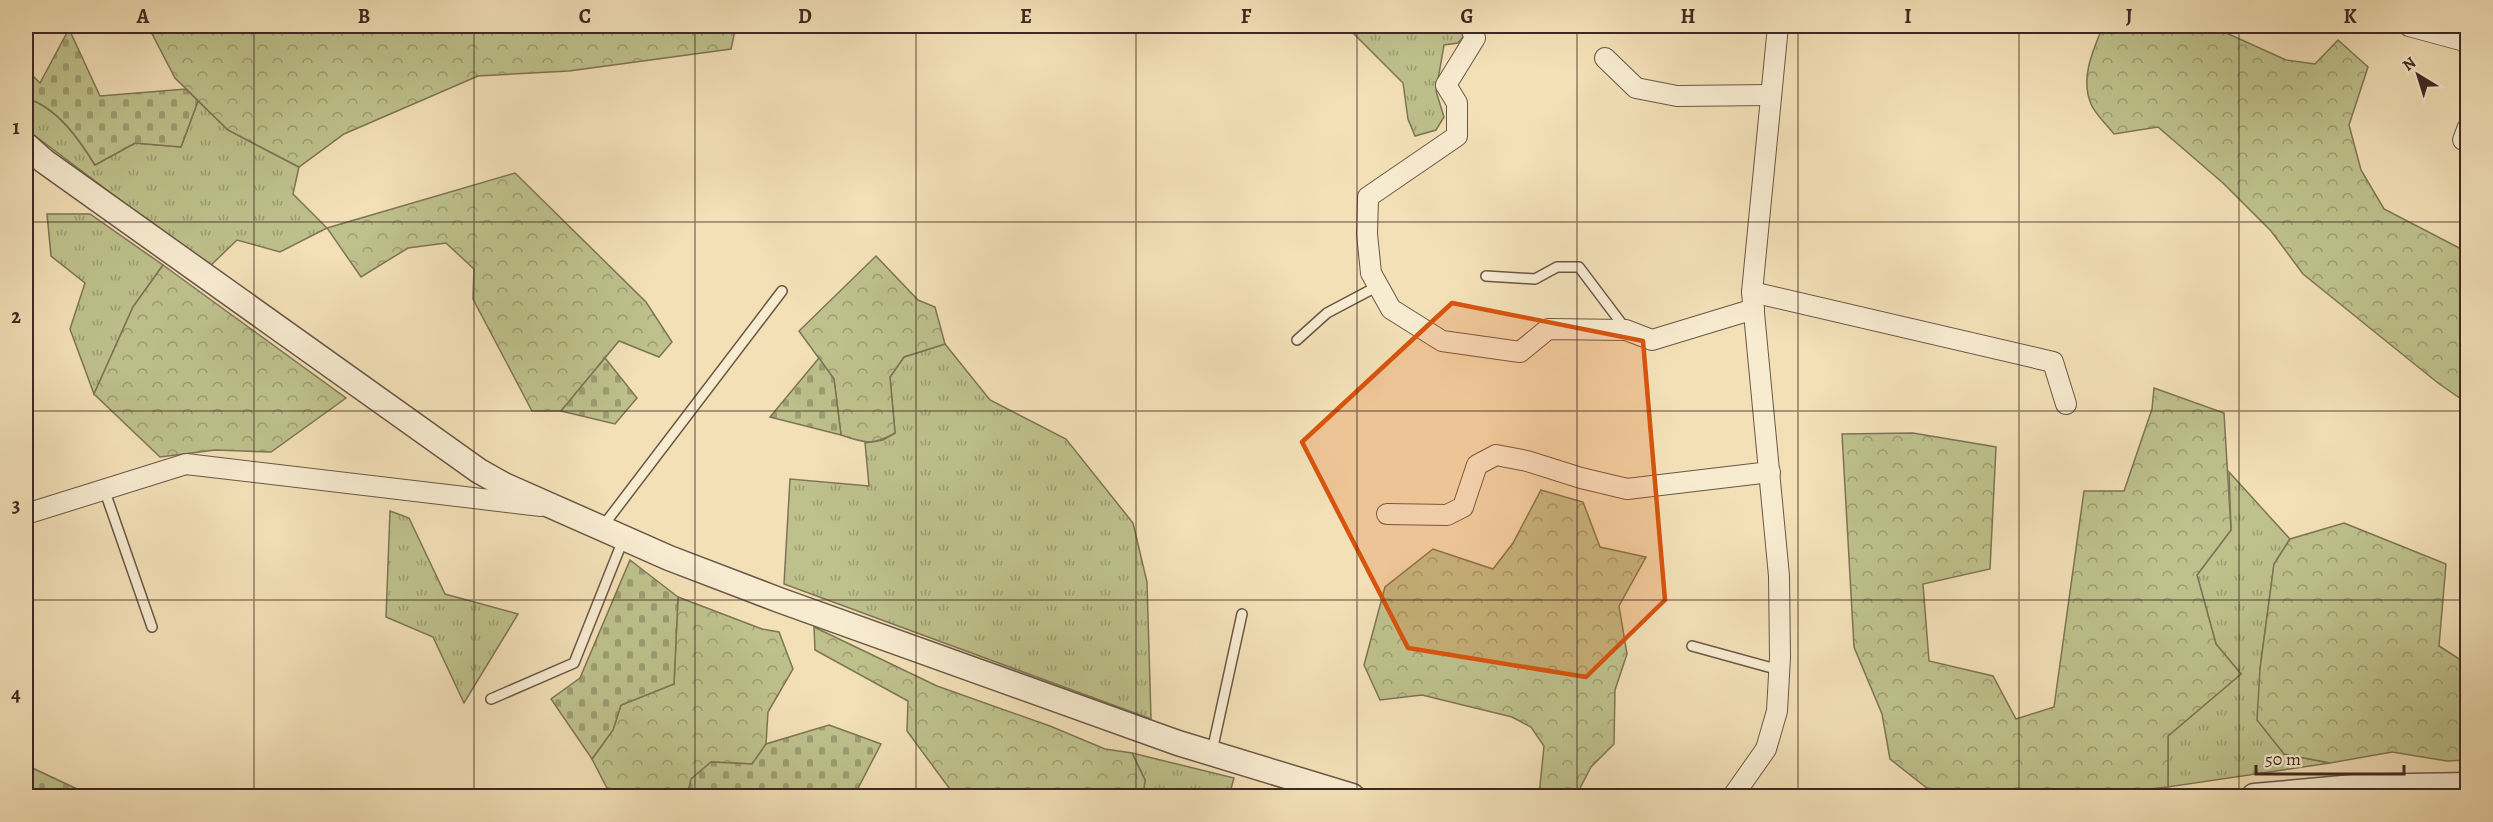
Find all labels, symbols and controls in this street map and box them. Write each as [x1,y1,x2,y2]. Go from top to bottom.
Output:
text: A [136,3,150,30]
text: B [358,3,370,30]
text: C [579,3,591,30]
text: D [798,3,812,30]
text: E [1020,3,1032,30]
text: F [1241,3,1252,30]
text: G [1460,3,1474,30]
text: H [1681,3,1696,30]
text: I [1904,3,1912,30]
text: J [2126,3,2133,30]
text: K [2343,3,2357,30]
north arrow [2388,45,2448,105]
text: N [2398,51,2421,76]
text: 1 [12,114,20,141]
text: 2 [11,303,21,330]
text: 3 [12,492,20,519]
text: 4 [11,681,21,708]
scale bar [2256,738,2404,776]
text: 50 m [2265,747,2301,771]

